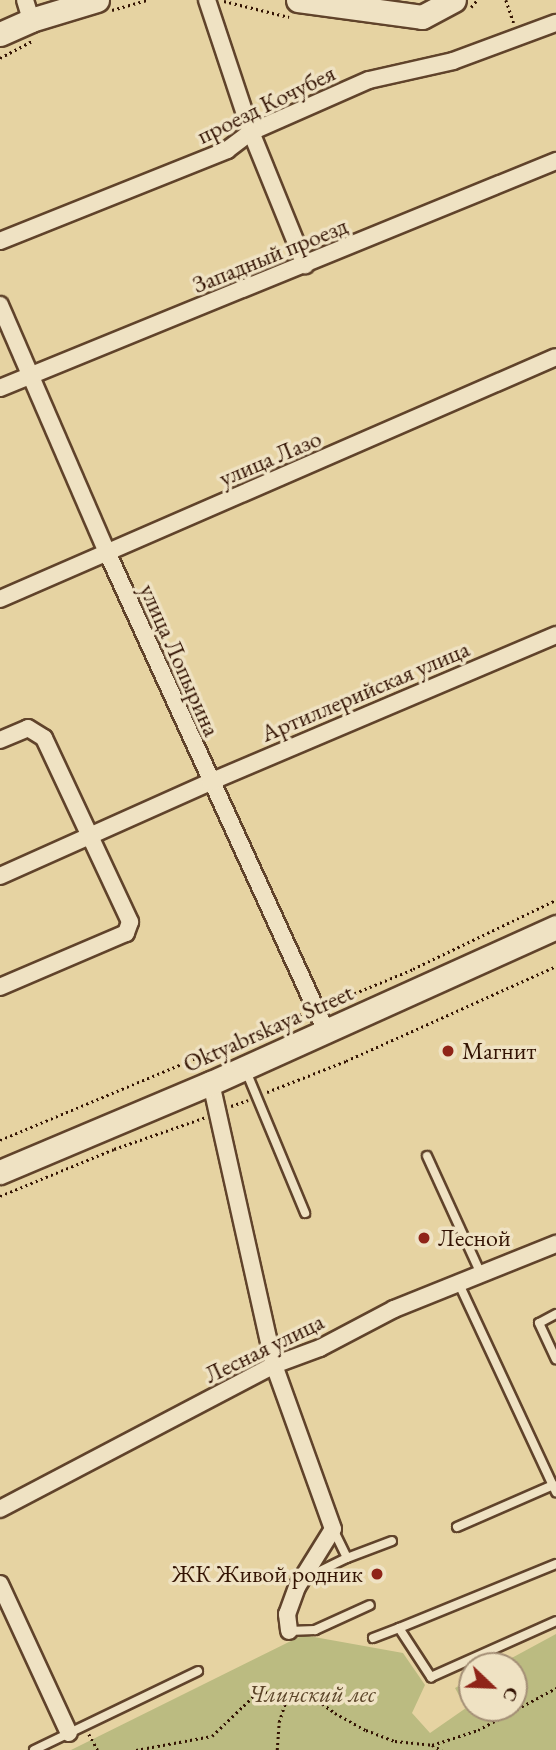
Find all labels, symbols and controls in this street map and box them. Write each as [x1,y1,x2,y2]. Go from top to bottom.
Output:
street label: проезд Кочубея [192,58,340,150]
street label: Западный проезд [188,211,352,299]
street label: улица Лазо [215,424,325,492]
street label: улица Лопырина [134,579,226,741]
street label: Артиллерийская улица [257,634,473,748]
street label: Oktyabrskaya Street [179,978,357,1078]
place label: Магнит [462,1037,536,1065]
marker: Магнит [440,1043,456,1059]
place label: Лесной [438,1224,511,1252]
marker: Лесной [416,1230,432,1246]
street label: Лесная улица [200,1307,328,1389]
place label: ЖК Живой родник [172,1560,363,1588]
marker: ЖК Живой родник [369,1566,385,1582]
north arrow [458,1652,528,1722]
park label: Члинский лес [249,1680,375,1708]
text: С [497,1684,525,1706]

